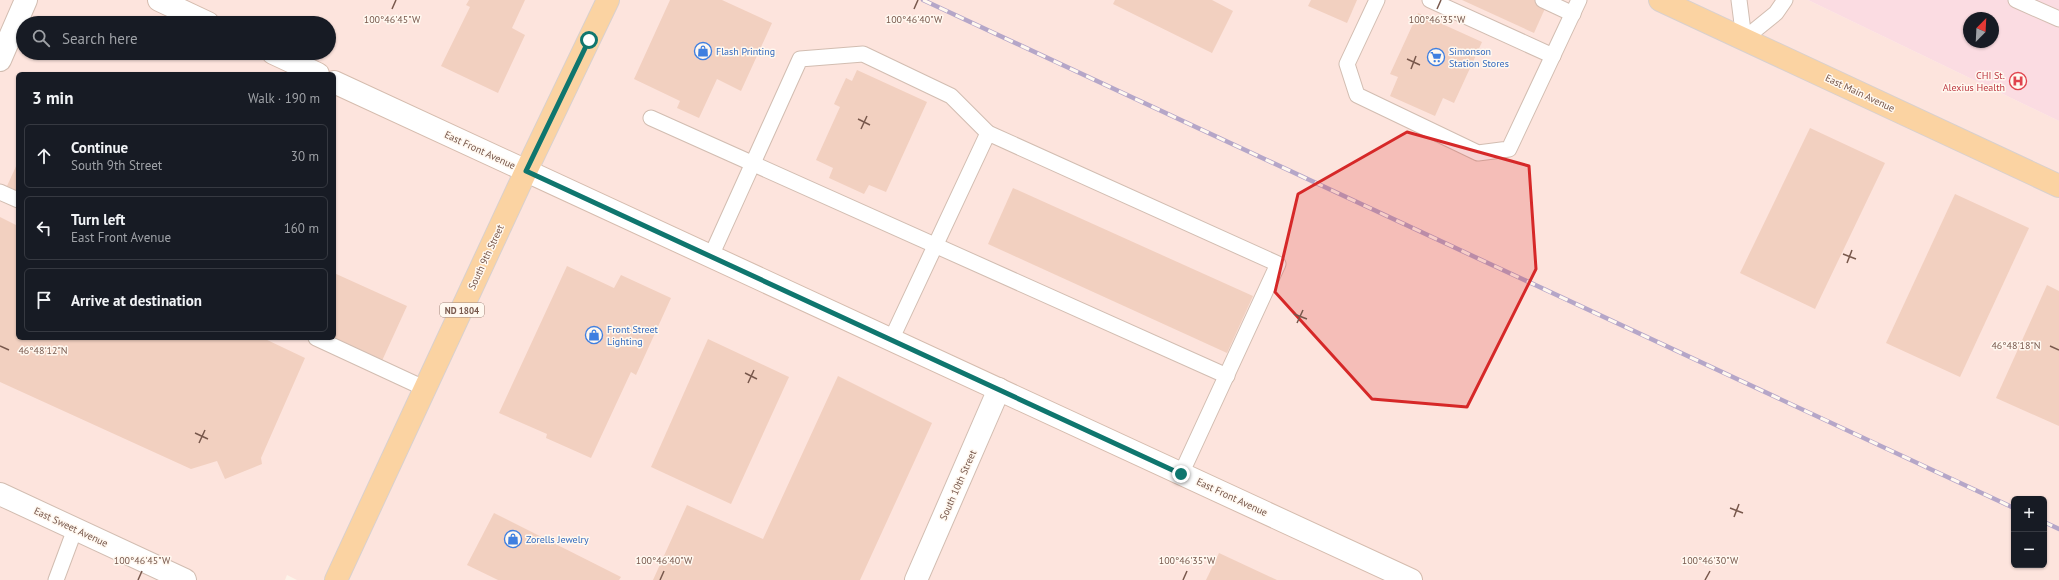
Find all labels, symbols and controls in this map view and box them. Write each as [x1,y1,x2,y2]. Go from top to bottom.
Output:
north arrow [1963,12,1999,48]
text: 100°46'45"W [364,13,421,26]
text: 100°46'40"W [886,13,943,26]
text: 100°46'35"W [1409,13,1466,26]
search box [16,16,336,60]
icon: search [30,27,52,49]
text: Search here [62,29,138,48]
route start [580,31,598,49]
shop icon: Flash Printing [693,41,713,61]
place label: Flash Printing [716,45,775,58]
place label: Simonson Station Stores [1449,45,1509,70]
supermarket icon: Simonson Station Stores [1426,47,1446,67]
place label: CHI St. Alexius Health [1943,69,2005,94]
street label: East Main Avenue [1823,71,1897,115]
hospital icon: CHI St. Alexius Health [2008,71,2028,91]
text: 3 min [32,87,73,109]
text: Walk · 190 m [248,90,320,107]
street label: East Front Avenue [442,128,518,172]
text: Continue [71,138,128,157]
icon: ahead [33,145,55,167]
text: 30 m [291,148,319,165]
text: South 9th Street [71,157,162,174]
text: Turn left [71,210,125,229]
icon: left [33,217,55,239]
text: 160 m [284,220,319,237]
street label: South 9th Street [465,222,507,292]
text: East Front Avenue [71,229,171,246]
icon: arrive [33,289,55,311]
text: Arrive at destination [71,291,202,310]
road number: ND 1804 [440,303,484,317]
place label: Front Street Lighting [607,323,659,348]
shop icon: Front Street Lighting [584,325,604,345]
text: 46°48'18"N [1991,339,2041,352]
text: 46°48'12"N [18,344,68,357]
street label: South 10th Street [937,447,980,522]
route end [1172,465,1190,483]
street label: East Front Avenue [1194,475,1270,519]
map controls [2011,496,2047,568]
button: + [2011,496,2047,532]
street label: East Sweet Avenue [32,504,110,550]
shop icon: Zorells Jewelry [503,529,523,549]
button: − [2011,532,2047,568]
place label: Zorells Jewelry [526,533,589,546]
text: 100°46'45"W [114,554,171,567]
text: 100°46'40"W [636,554,693,567]
text: 100°46'35"W [1159,554,1216,567]
text: 100°46'30"W [1682,554,1739,567]

